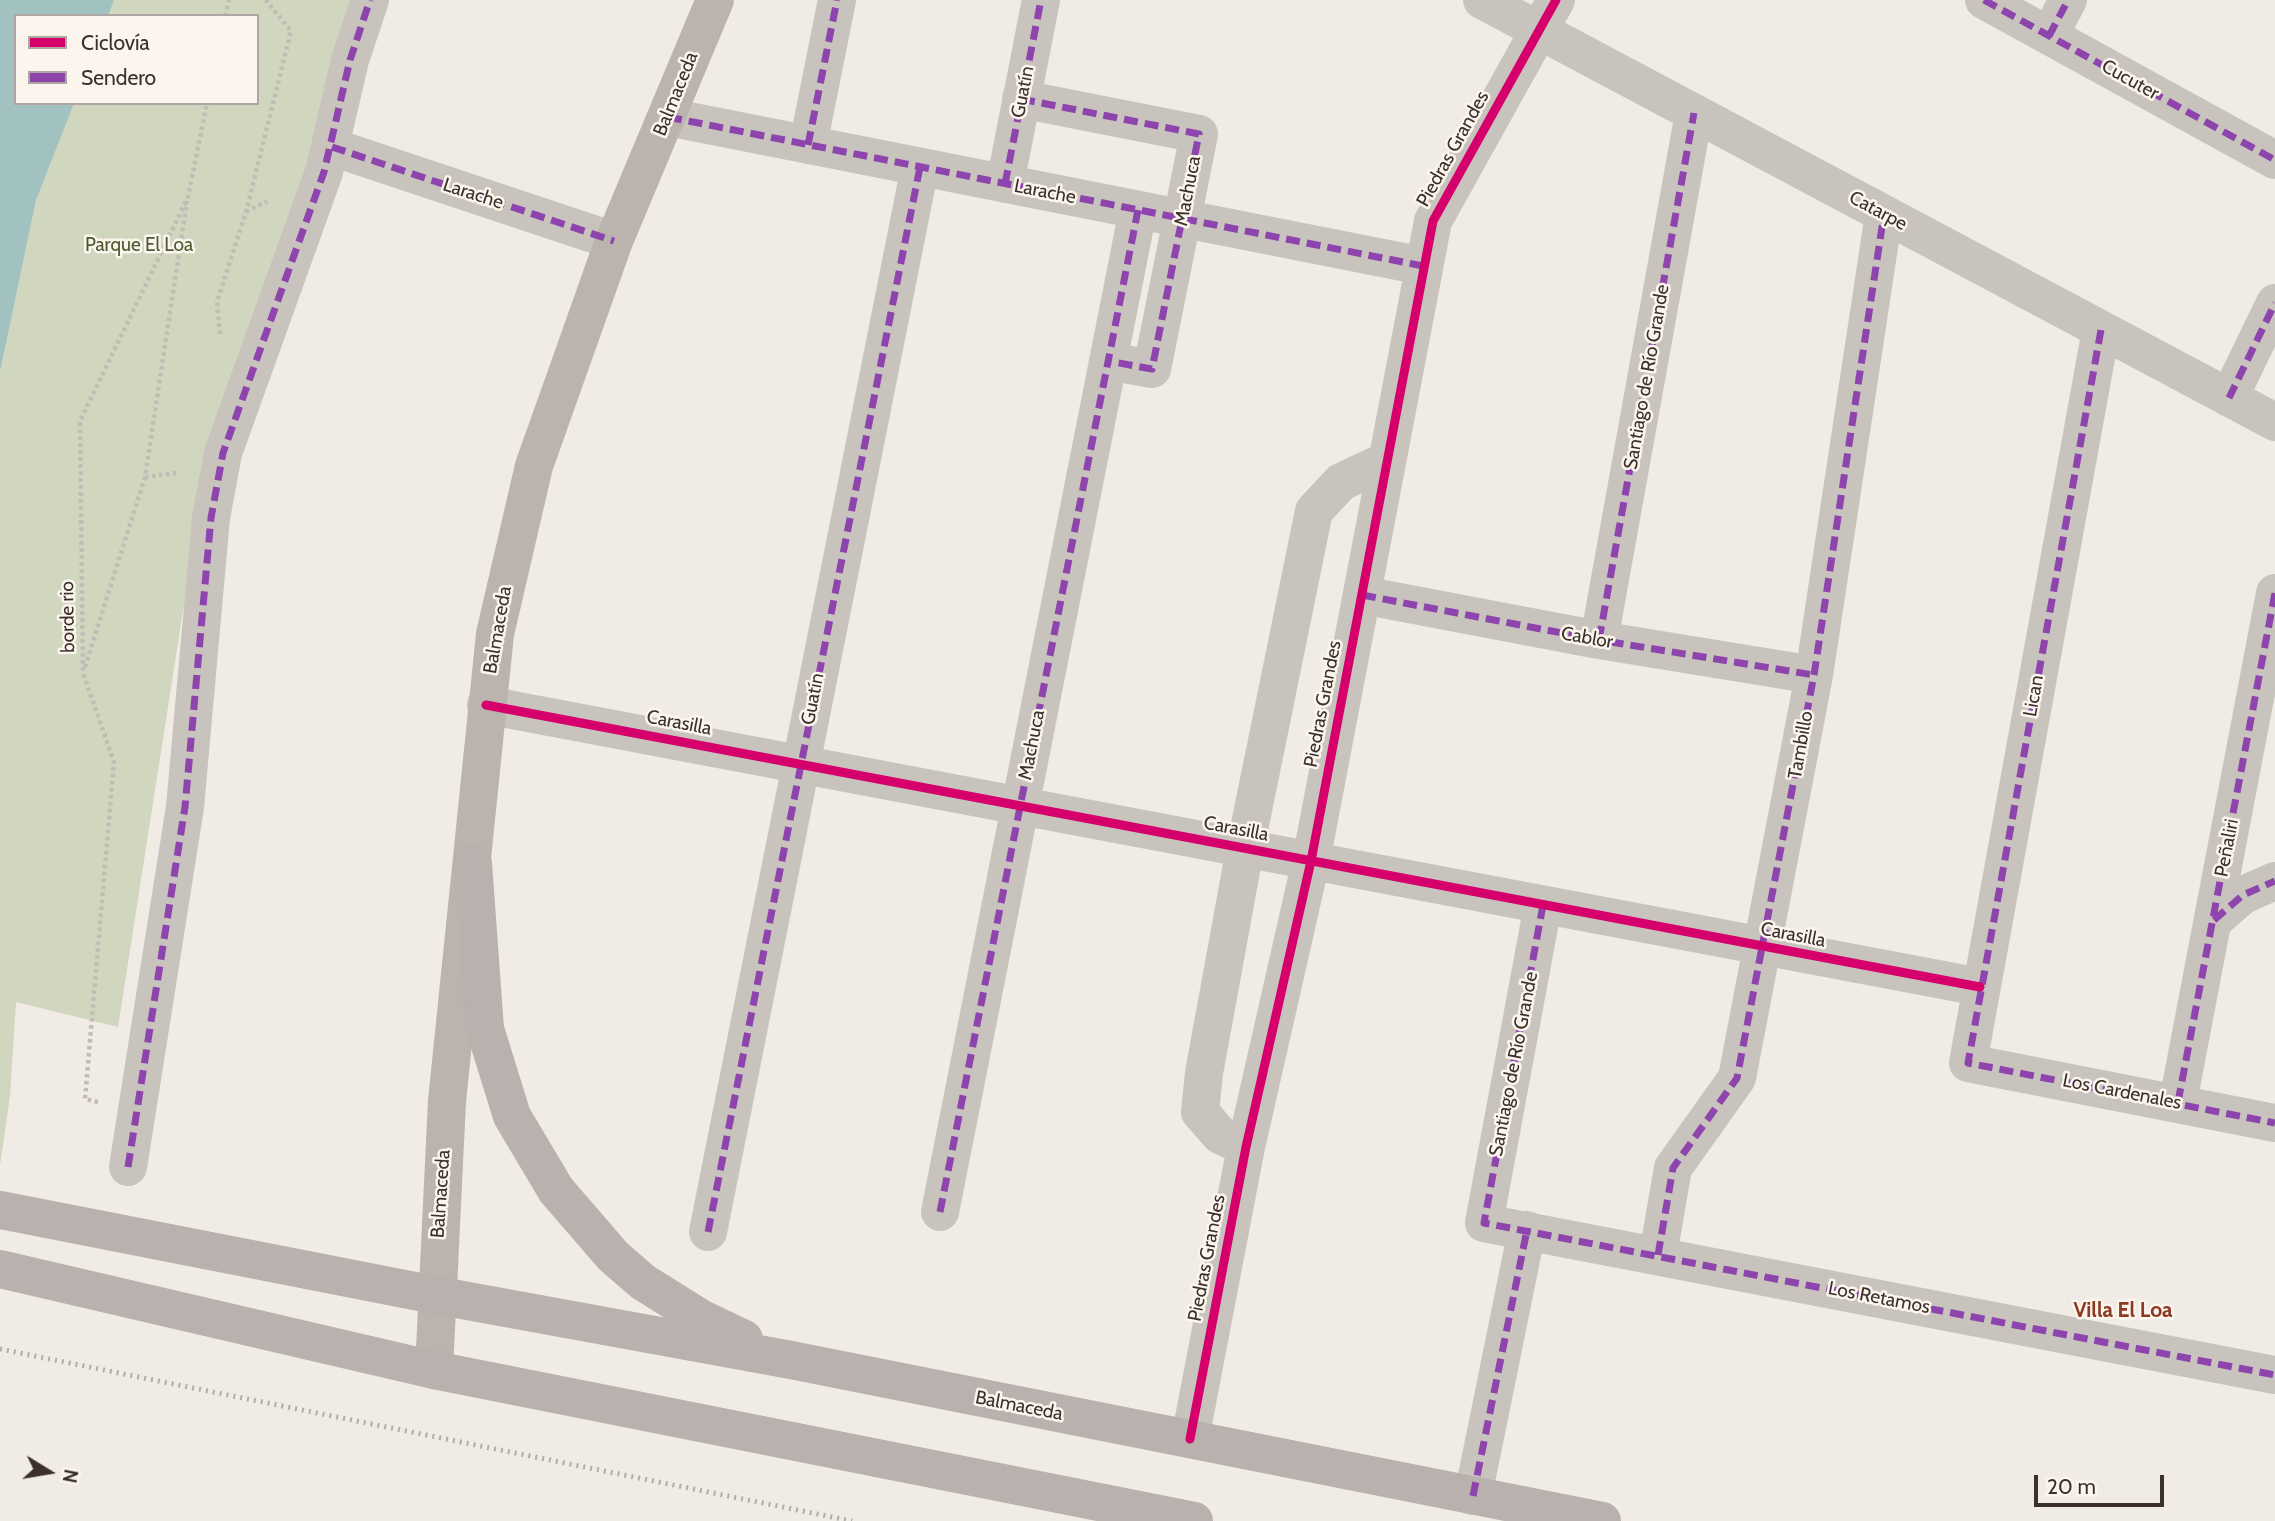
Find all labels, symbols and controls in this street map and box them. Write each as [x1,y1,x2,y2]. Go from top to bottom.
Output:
legend [14,14,259,105]
text: Ciclovía [81,30,150,55]
street label: Balmaceda [649,49,703,139]
street label: Cucuter [2097,55,2163,105]
street label: Guatín [1007,64,1039,120]
text: Sendero [81,65,156,90]
street label: Piedras Grandes [1412,87,1494,211]
street label: Machuca [1170,154,1206,228]
street label: Larache [440,174,506,214]
street label: Larache [1012,175,1078,209]
street label: Catarpe [1845,186,1911,236]
park label: Parque El Loa [85,234,193,256]
street label: Santiago de Río Grande [1619,283,1675,471]
street label: borde rio [56,581,80,653]
street label: Balmaceda [479,584,517,676]
street label: Cablor [1559,622,1615,654]
street label: Piedras Grandes [1300,639,1346,769]
street label: Guatín [797,671,829,727]
street label: Lican [2019,673,2049,719]
street label: Carasilla [645,706,713,740]
street label: Machuca [1014,708,1050,782]
street label: Tambillo [1784,709,1818,781]
street label: Carasilla [1202,812,1270,846]
street label: Peñaliri [2210,817,2244,879]
street label: Carasilla [1759,918,1827,952]
street label: Santiago de Río Grande [1485,970,1543,1158]
street label: Los Cardenales [2061,1069,2183,1115]
street label: Balmaceda [427,1149,455,1239]
street label: Piedras Grandes [1184,1193,1230,1323]
street label: Los Retamos [1826,1277,1932,1319]
district label: Villa El Loa [2073,1298,2173,1324]
street label: Balmaceda [973,1386,1065,1426]
north arrow [14,1437,84,1507]
scale bar [2037,1462,2166,1506]
text: N [58,1467,83,1485]
text: 20 m [2047,1474,2096,1499]

